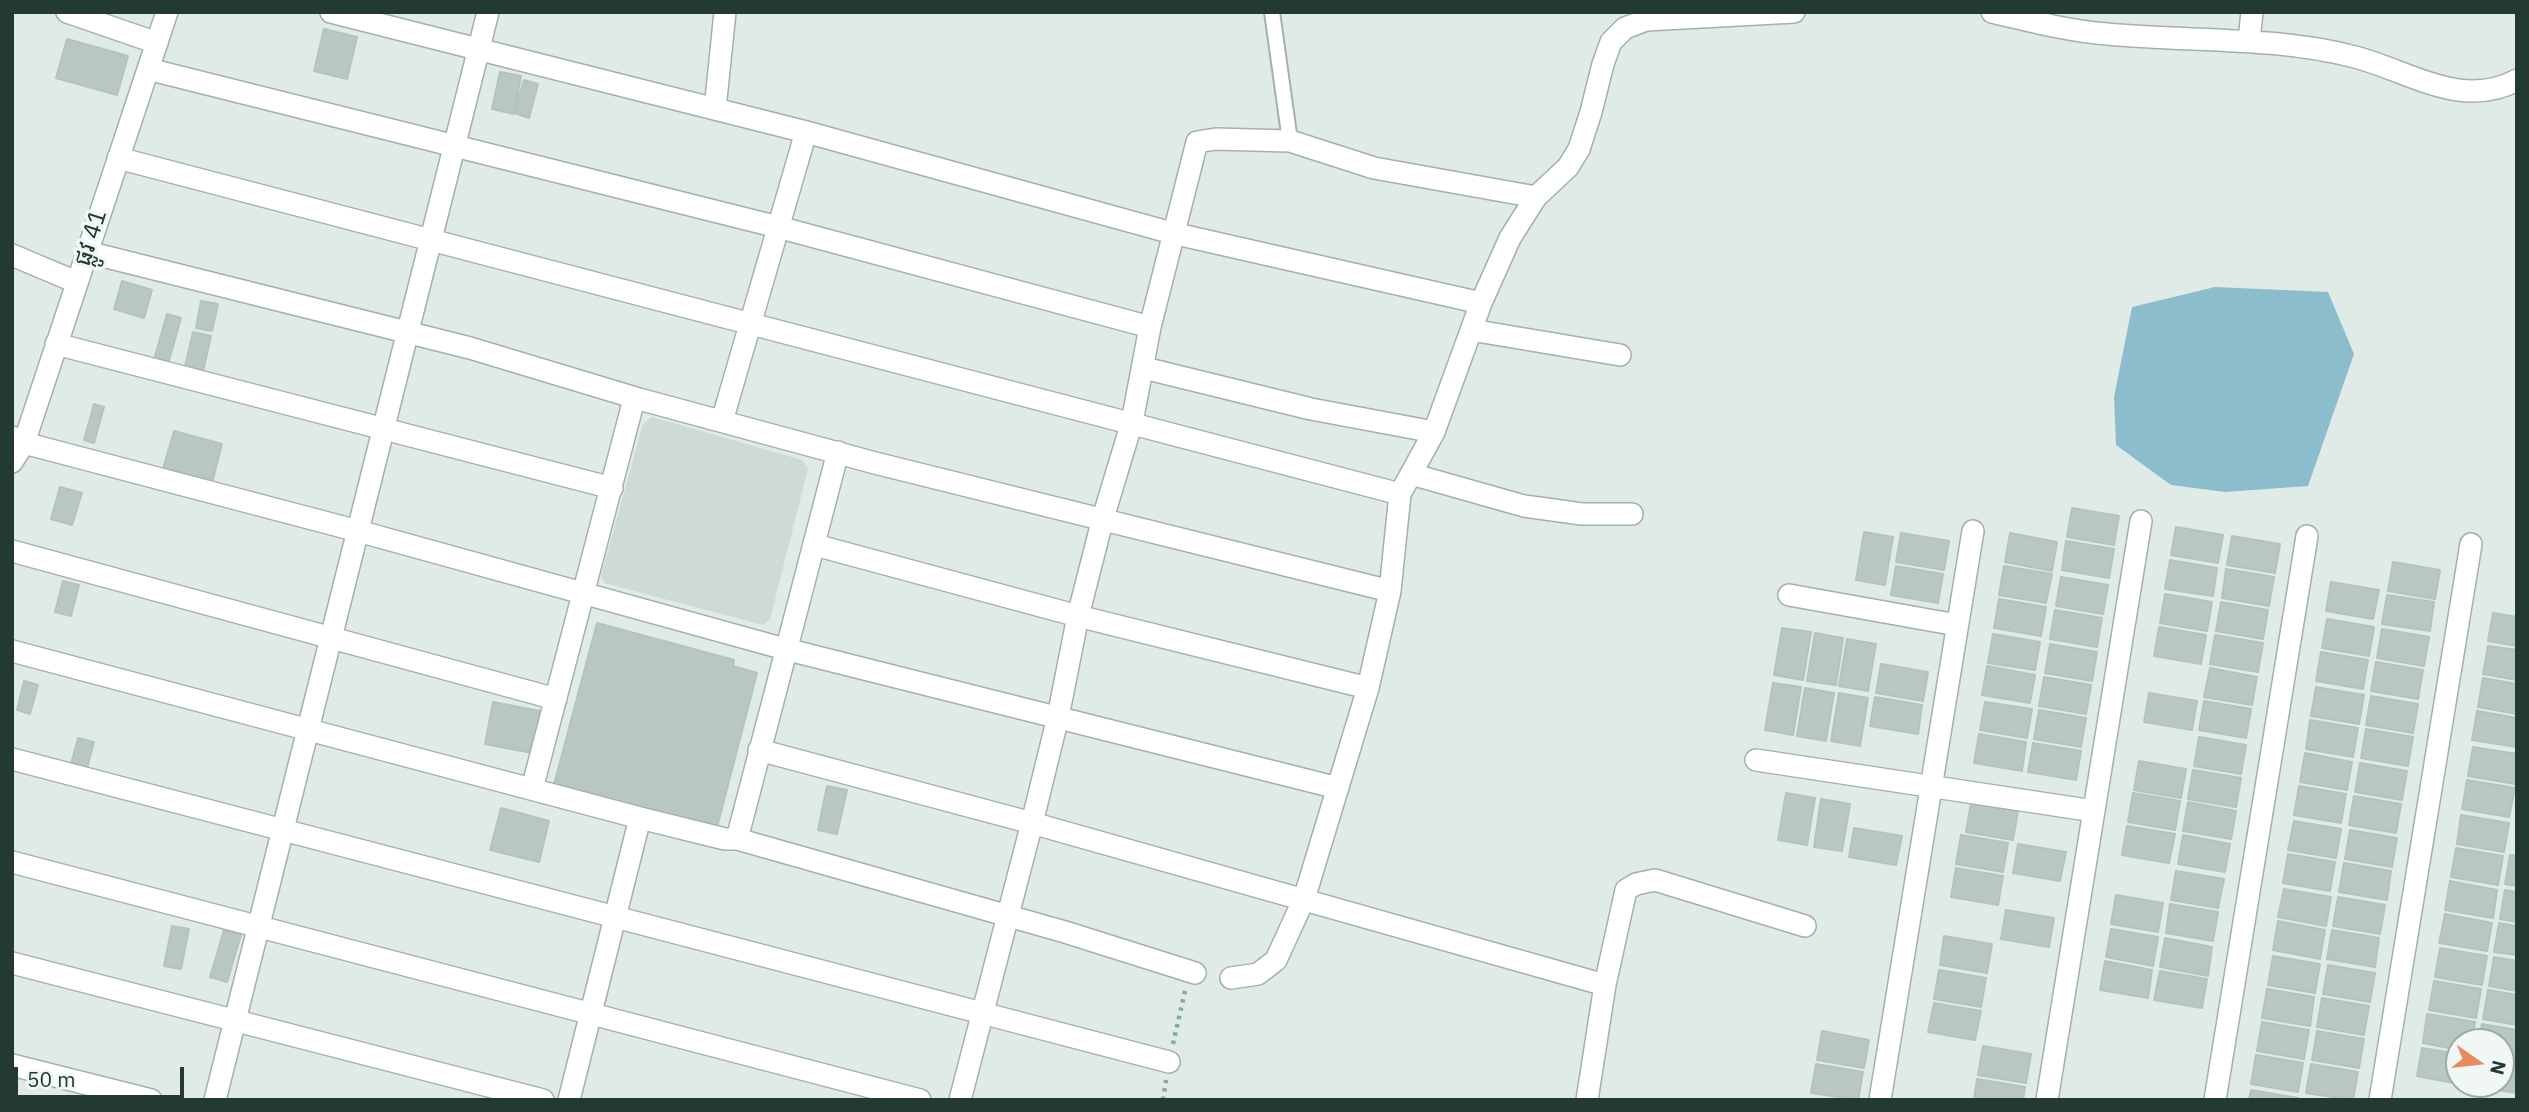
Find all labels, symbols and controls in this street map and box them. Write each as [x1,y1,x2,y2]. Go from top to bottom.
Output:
street label: ផ្លូវ 41 [68,206,114,270]
north arrow [2445,1028,2515,1098]
scale bar [18,1052,187,1096]
text: N [2485,1058,2512,1077]
text: 50 m [27,1065,76,1093]

